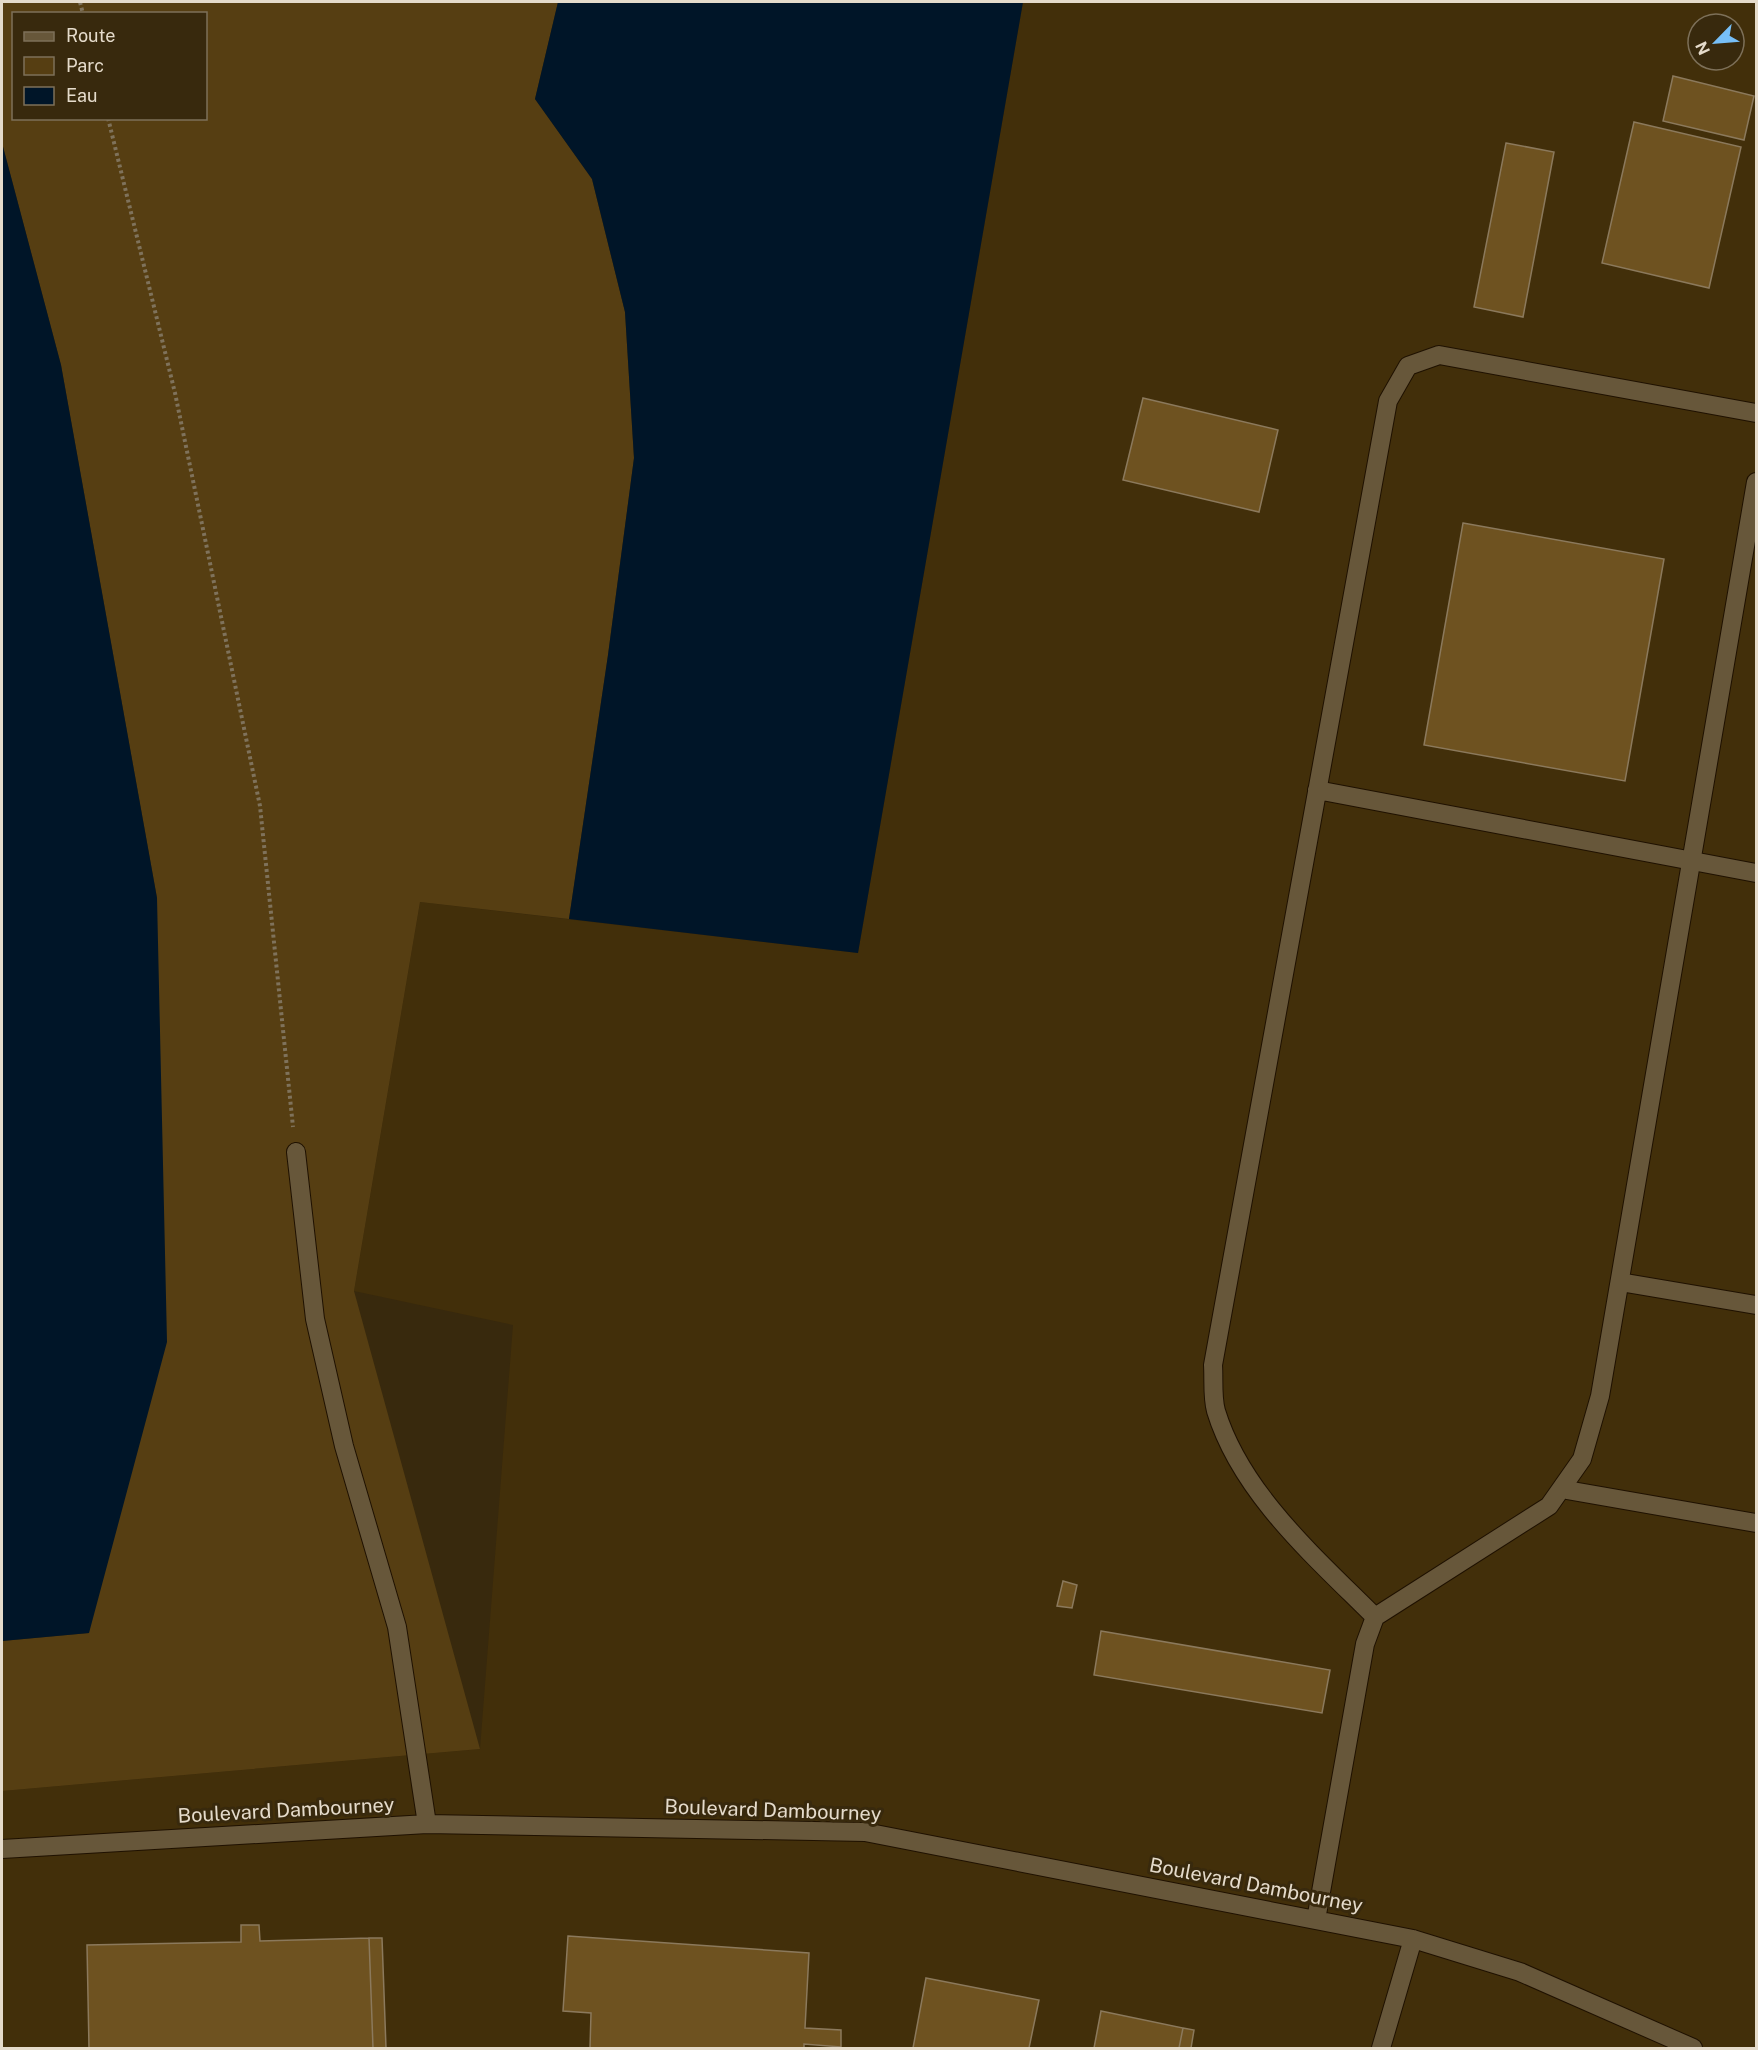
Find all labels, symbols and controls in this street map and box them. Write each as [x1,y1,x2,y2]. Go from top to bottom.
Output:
legend [12,12,207,120]
north arrow [1686,12,1746,72]
text: Route [66,25,115,46]
text: N [1692,38,1714,58]
text: Parc [66,55,104,76]
text: Eau [66,85,97,106]
street label: Boulevard Dambourney [177,1792,395,1828]
street label: Boulevard Dambourney [664,1794,882,1826]
street label: Boulevard Dambourney [1147,1853,1365,1918]

